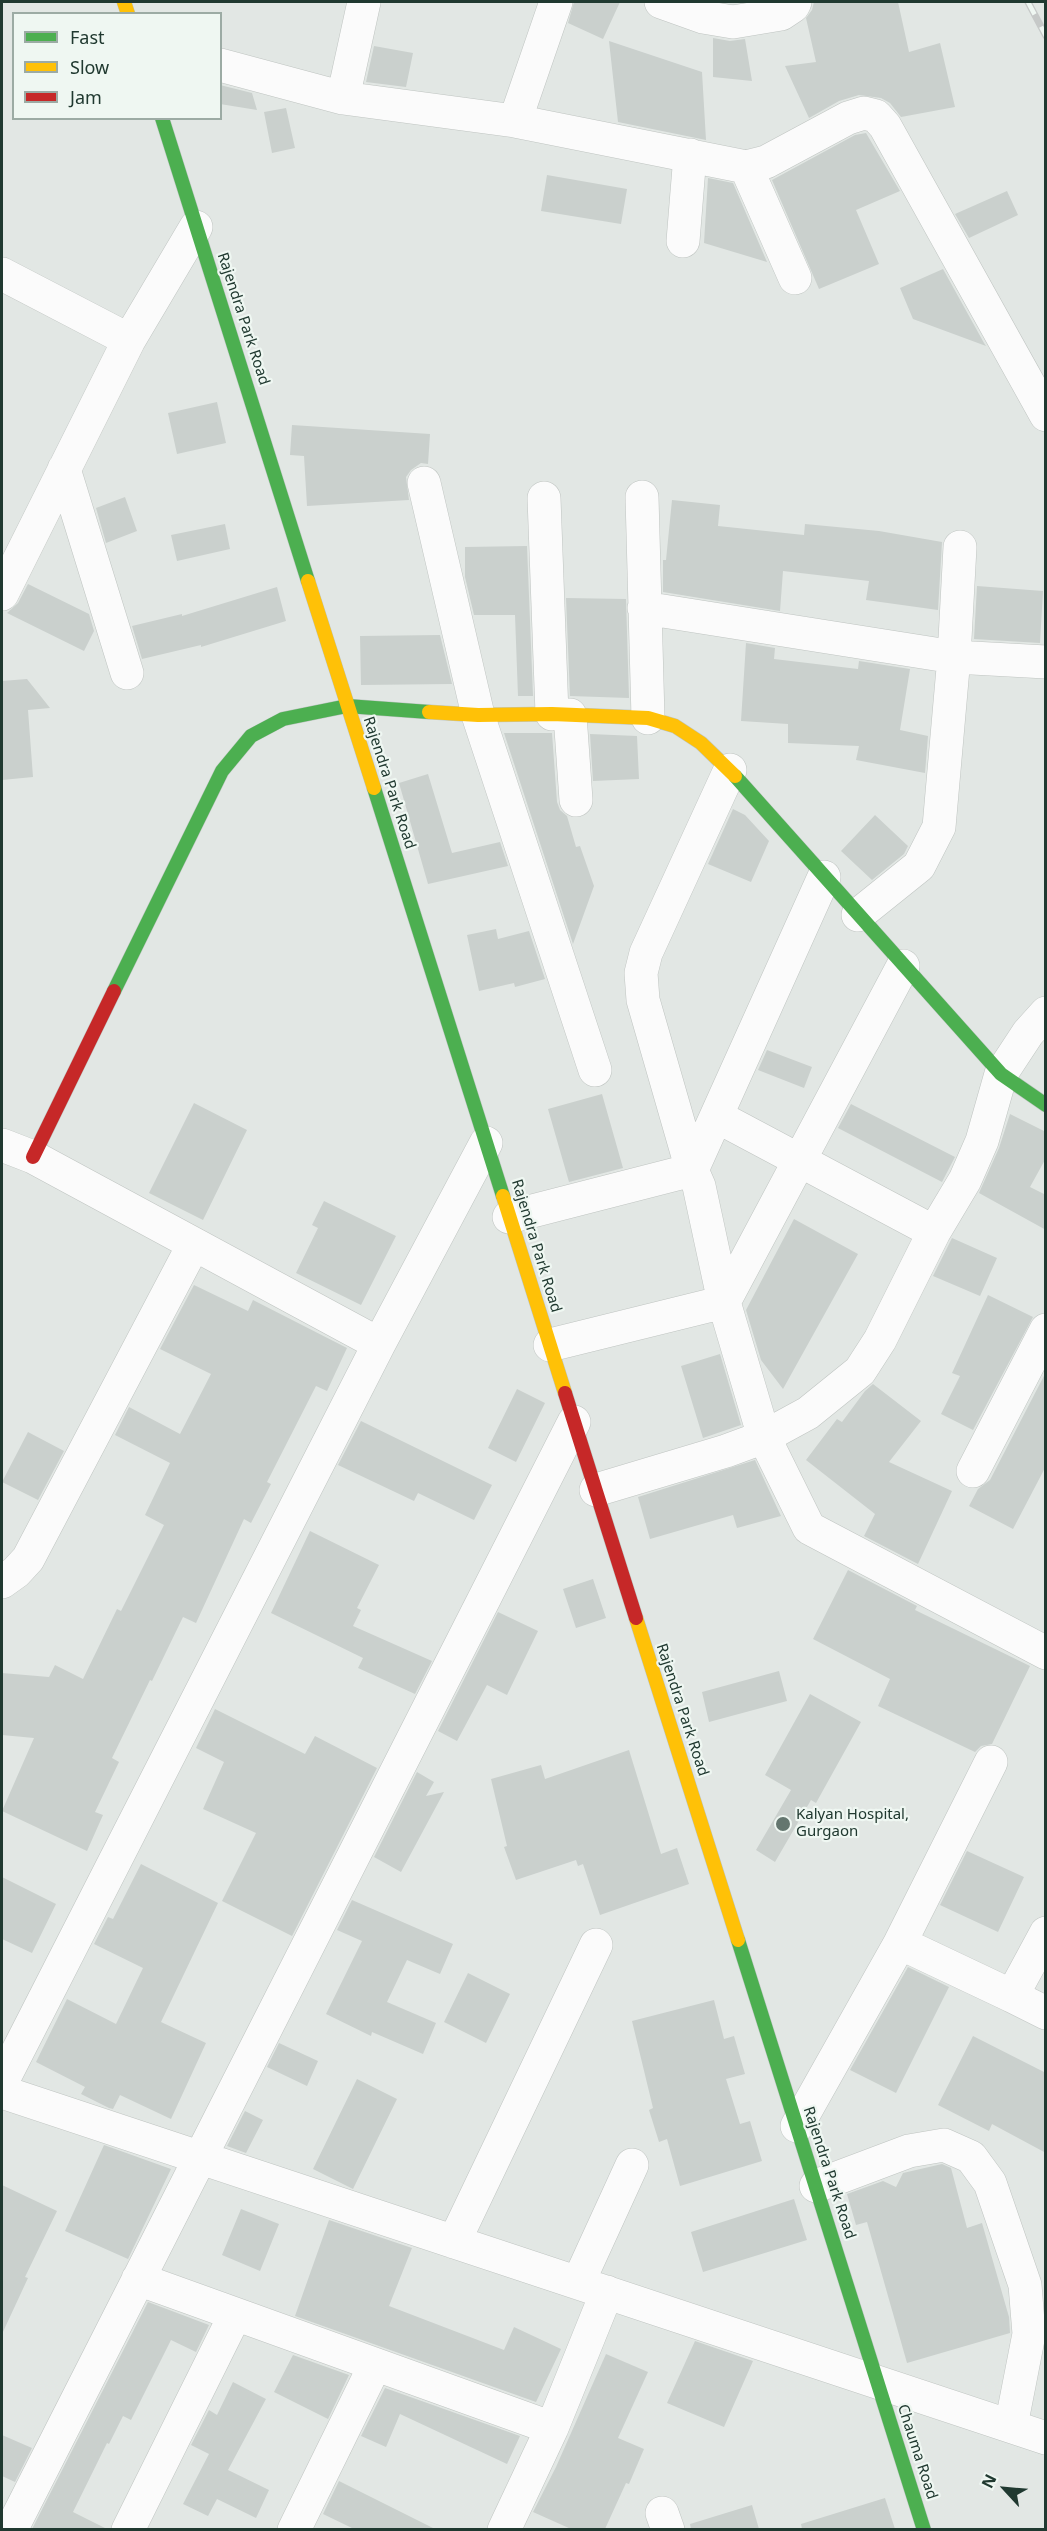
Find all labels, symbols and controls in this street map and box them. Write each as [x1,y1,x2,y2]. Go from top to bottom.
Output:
legend [12,12,222,120]
text: Fast [70,25,105,49]
text: Slow [70,55,109,79]
text: Jam [70,85,102,109]
street label: Rajendra Park Road [213,250,273,388]
street label: Rajendra Park Road [359,714,419,852]
street label: Rajendra Park Road [507,1177,565,1315]
street label: Rajendra Park Road [652,1641,712,1779]
place label: Kalyan Hospital, Gurgaon [796,1806,909,1841]
marker: Kalyan Hospital, Gurgaon [774,1815,792,1833]
street label: Rajendra Park Road [799,2104,859,2242]
street label: Chauma Road [893,2402,941,2502]
north arrow [975,2459,1035,2519]
text: N [976,2470,1002,2492]

